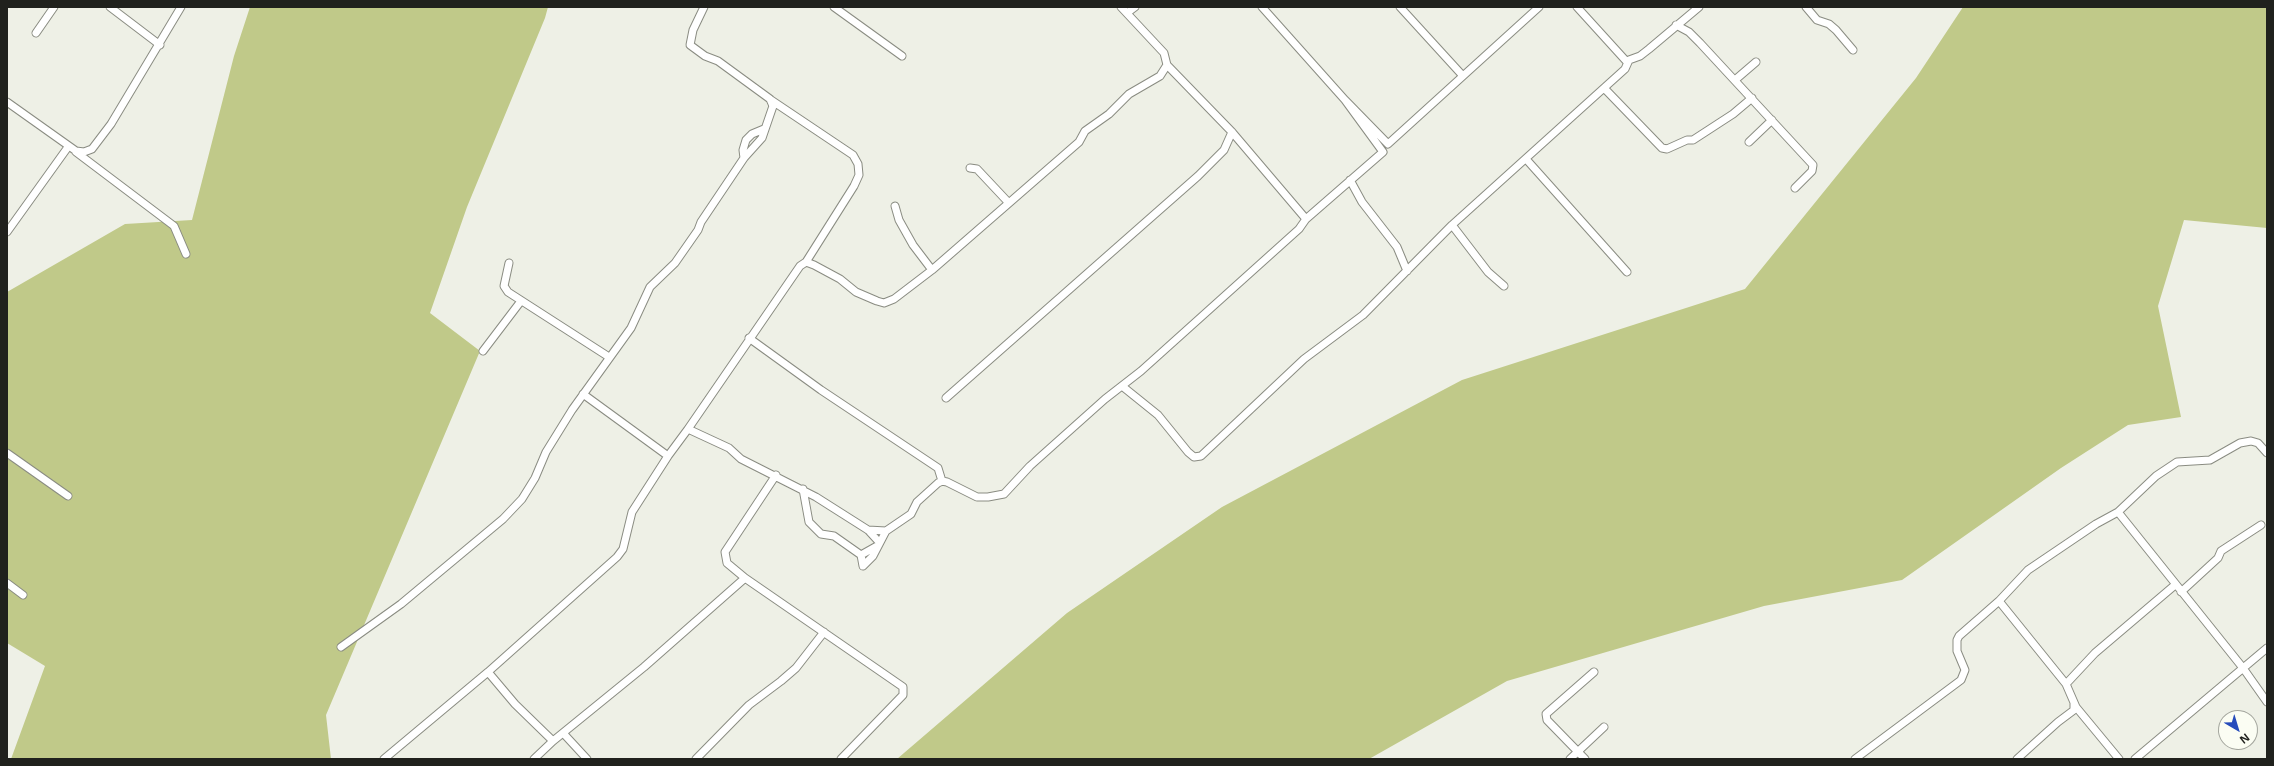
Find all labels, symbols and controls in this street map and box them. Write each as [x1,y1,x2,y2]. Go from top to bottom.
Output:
north arrow [2218,710,2258,750]
text: N [2237,730,2253,748]

